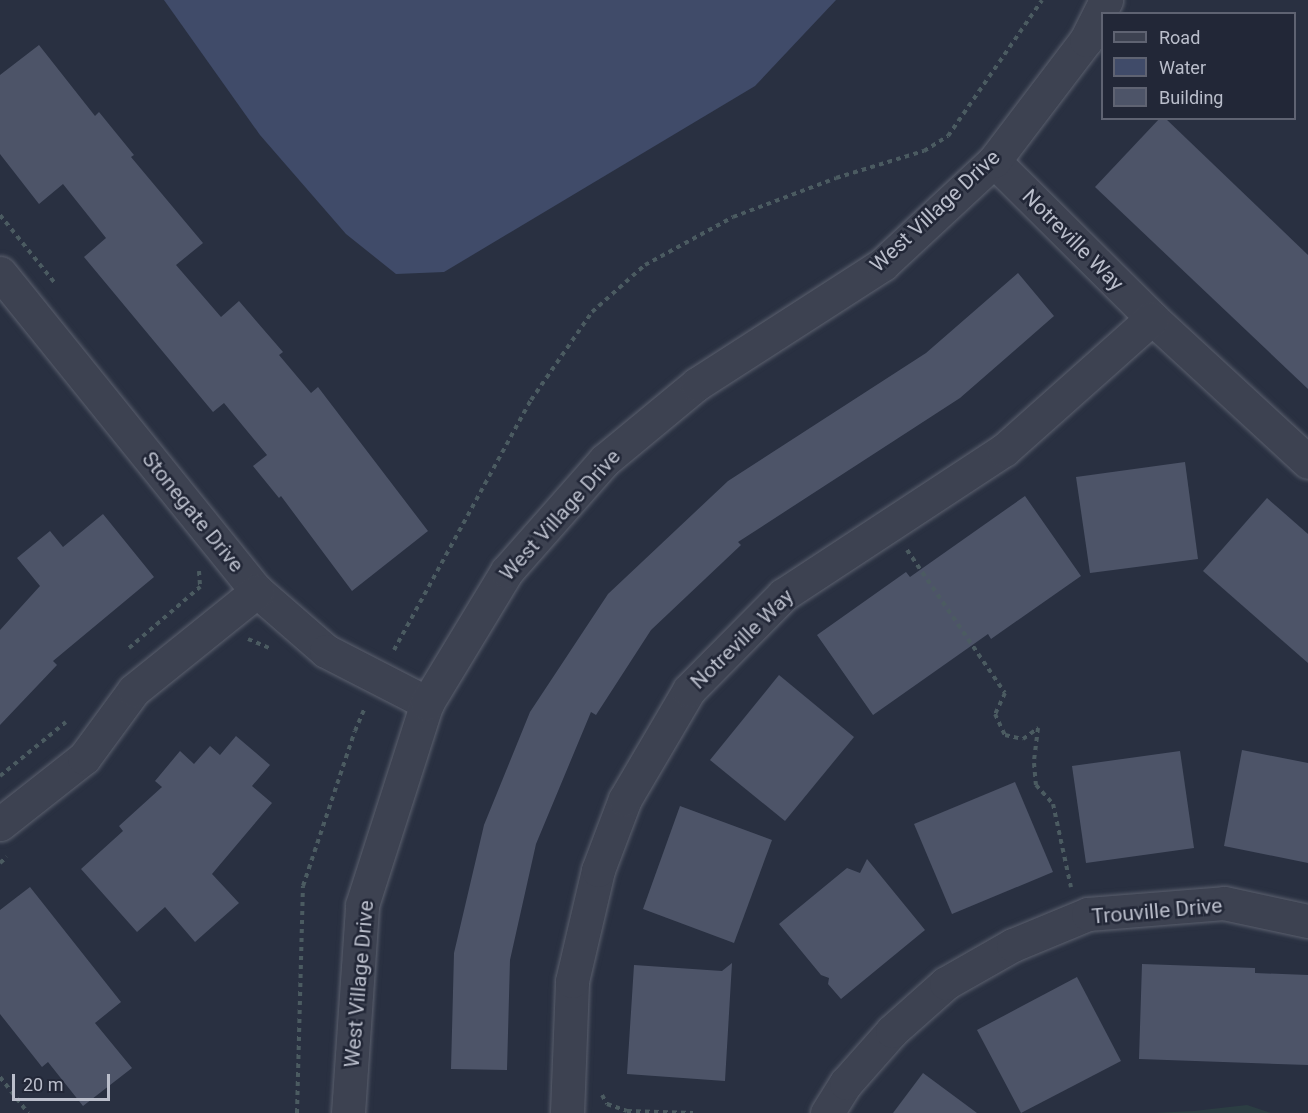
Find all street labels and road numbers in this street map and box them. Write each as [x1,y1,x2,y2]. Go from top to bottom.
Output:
street label: West Village Drive [865,145,1005,277]
street label: Notreville Way [1017,184,1129,296]
street label: West Village Drive [494,444,626,586]
street label: Stonegate Drive [137,447,249,577]
street label: Notreville Way [685,584,799,694]
street label: Trouville Drive [1091,893,1223,929]
street label: West Village Drive [339,899,379,1069]

